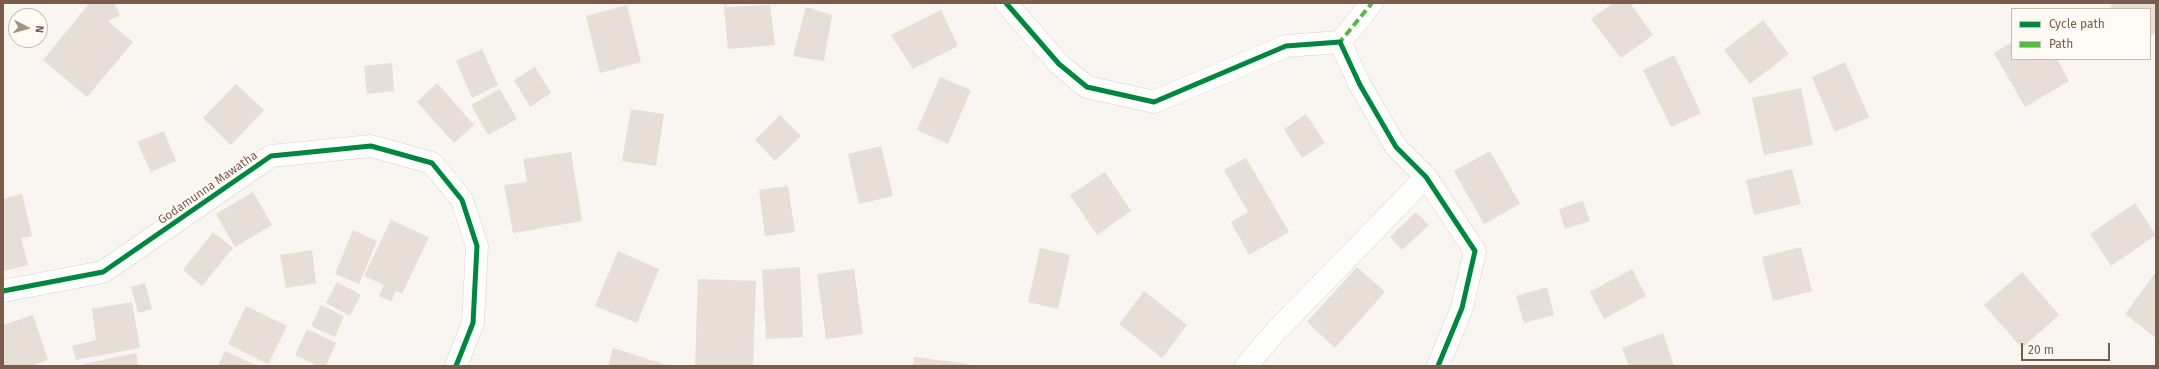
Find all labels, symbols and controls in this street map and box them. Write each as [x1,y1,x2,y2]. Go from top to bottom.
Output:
north arrow [8,8,48,48]
legend [2011,8,2151,60]
text: Cycle path [2049,17,2105,31]
text: N [33,25,46,34]
text: Path [2049,37,2073,51]
street label: Godamunna Mawatha [156,148,260,228]
scale bar [2023,335,2112,361]
text: 20 m [2028,343,2054,357]

